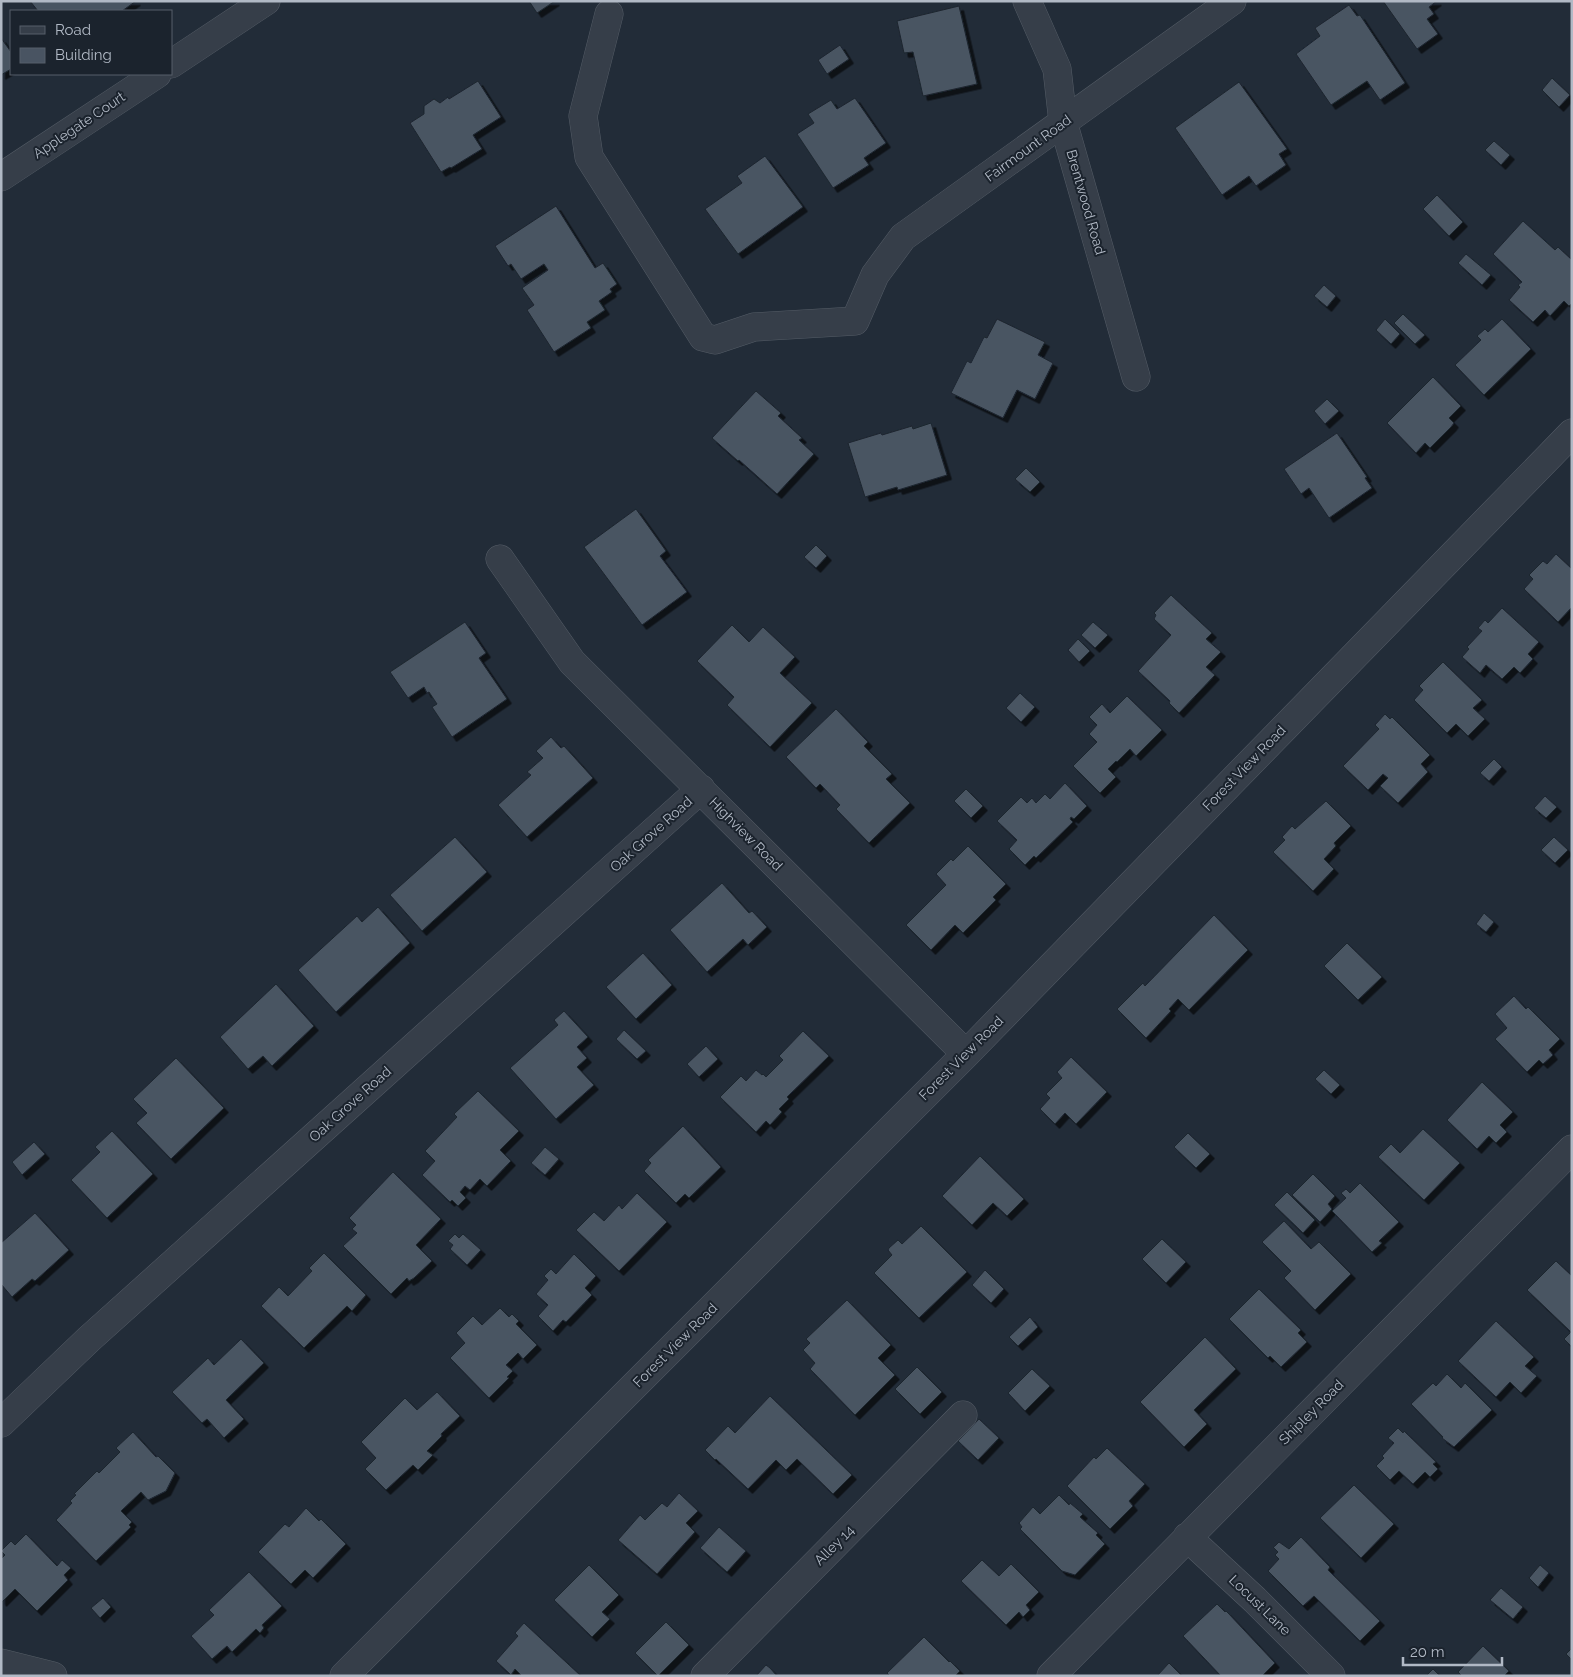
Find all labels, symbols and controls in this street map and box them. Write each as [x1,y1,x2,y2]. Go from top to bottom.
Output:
legend [10,10,172,75]
text: Road [55,21,91,39]
text: Building [55,46,112,64]
street label: Applegate Court [30,88,128,162]
street label: Fairmount Road [982,111,1074,185]
street label: Brentwood Road [1063,148,1109,256]
street label: Forest View Road [1199,722,1289,814]
street label: Oak Grove Road [607,793,695,875]
street label: Highview Road [706,794,786,874]
street label: Forest View Road [916,1013,1006,1103]
street label: Oak Grove Road [306,1063,394,1145]
street label: Forest View Road [630,1300,720,1390]
street label: Shipley Road [1275,1376,1347,1448]
street label: Alley 14 [811,1522,857,1568]
street label: Locust Lane [1226,1572,1294,1638]
scale bar [1403,1634,1502,1666]
text: 20 m [1410,1643,1445,1661]

